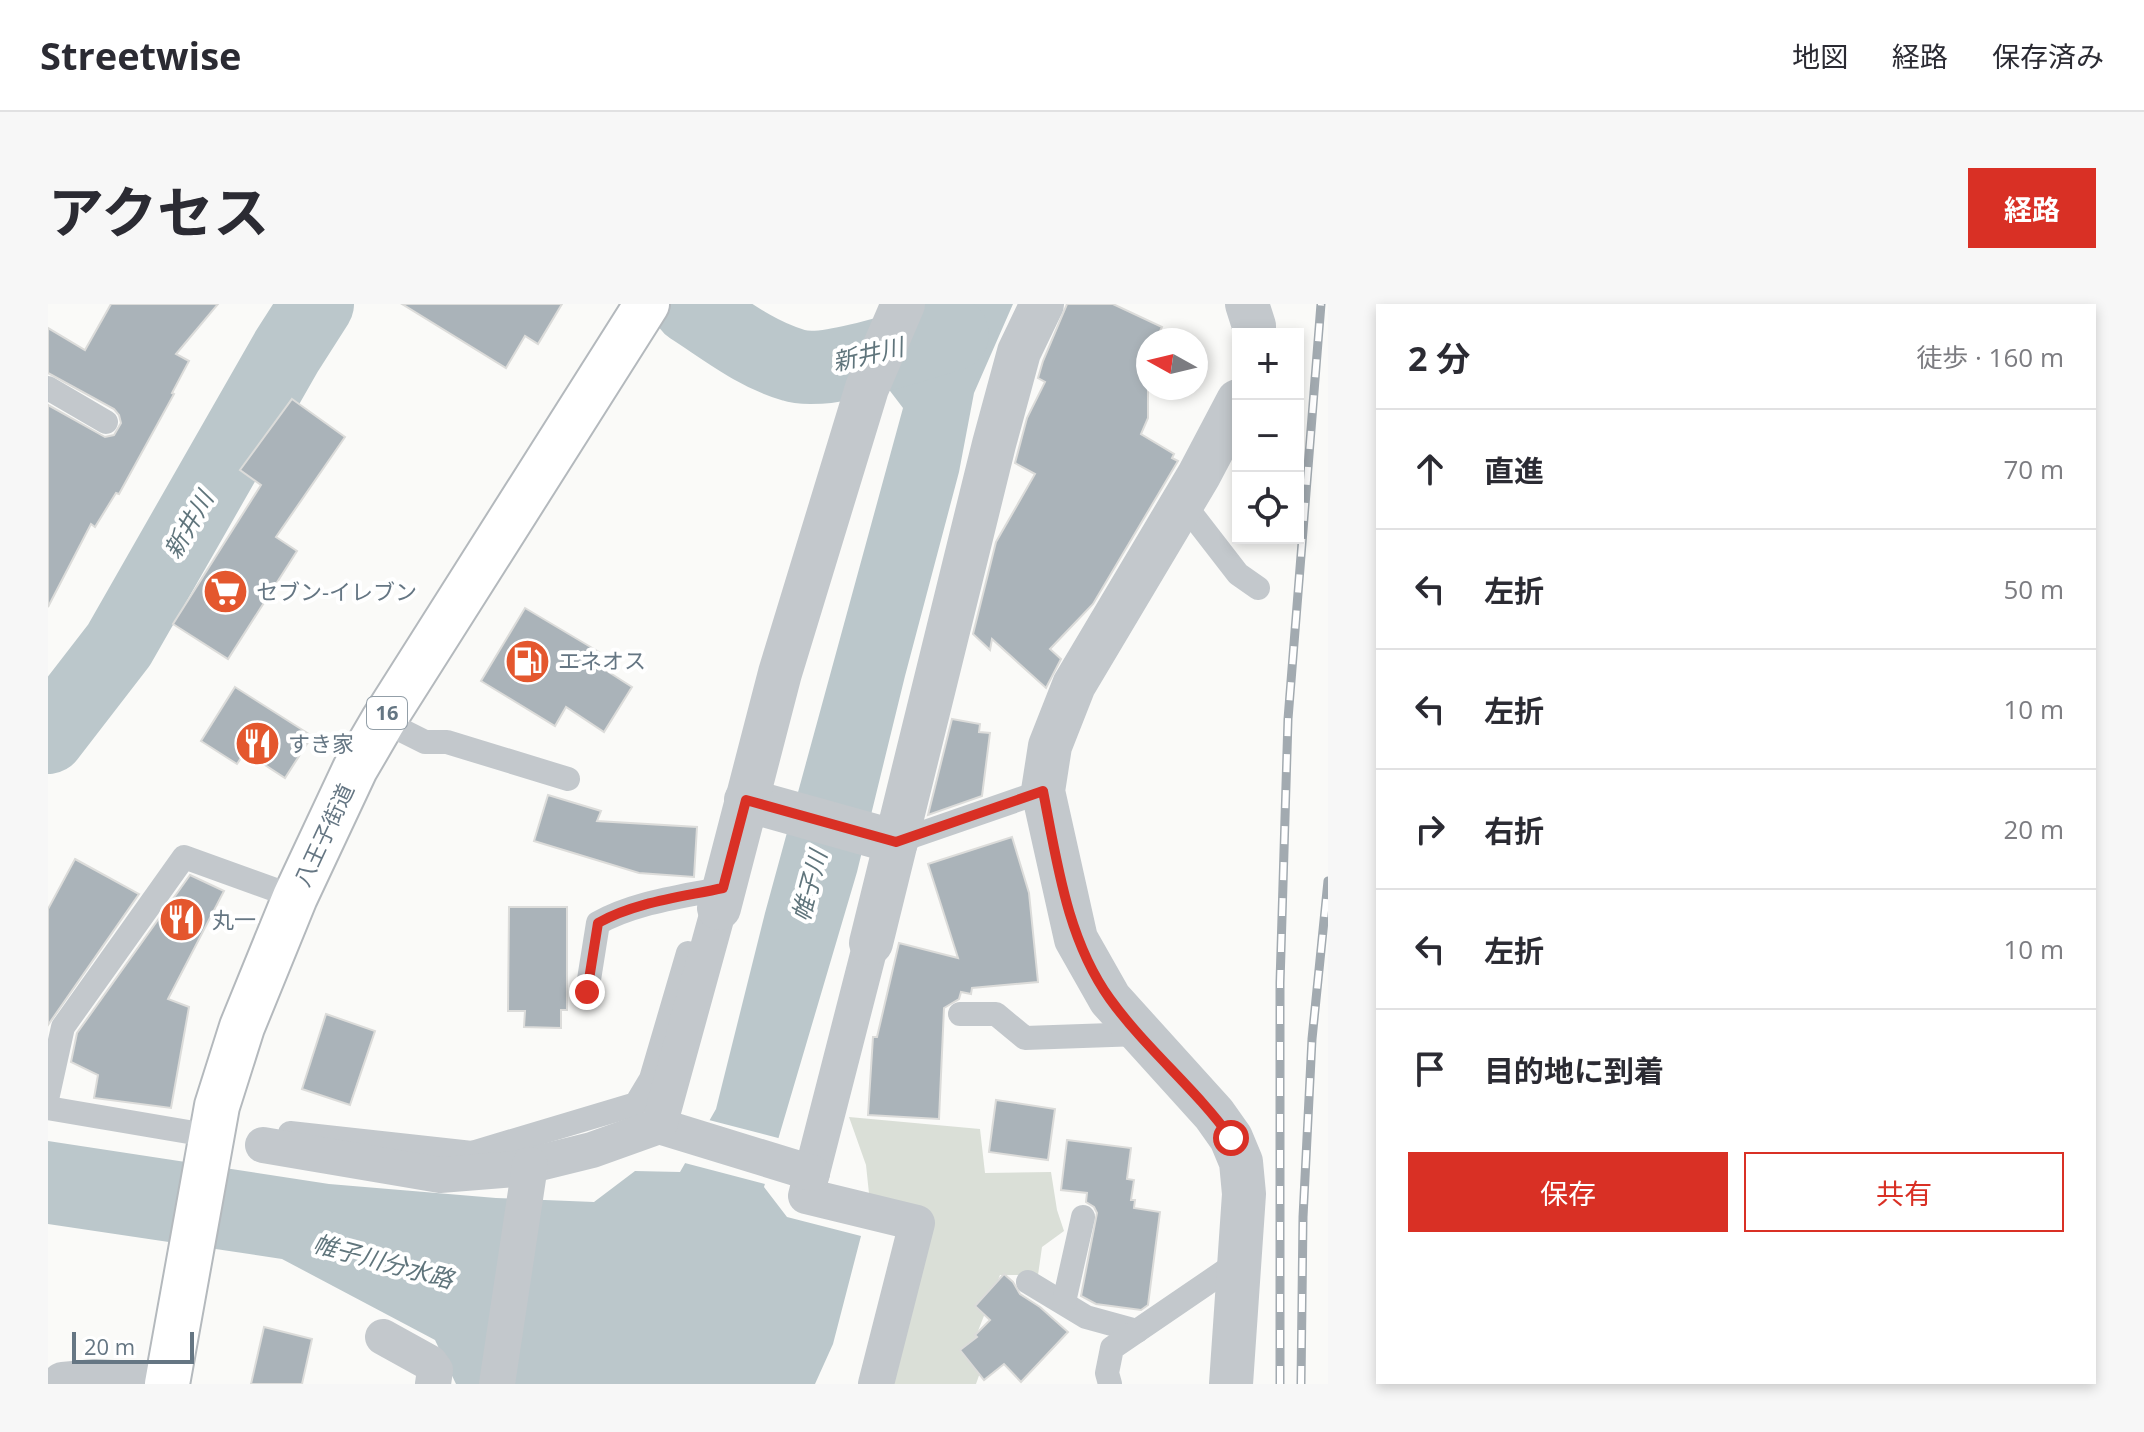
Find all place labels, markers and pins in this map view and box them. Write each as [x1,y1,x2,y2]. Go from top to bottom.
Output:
supermarket icon: セブン-イレブン [201,568,249,616]
place label: セブン-イレブン [256,576,417,606]
fuel station icon: エネオス [503,637,551,685]
place label: エネオス [558,645,646,675]
restaurant icon: すき家 [233,720,281,768]
place label: すき家 [288,728,354,758]
restaurant icon: 丸一 [157,896,205,944]
place label: 丸一 [212,904,256,934]

